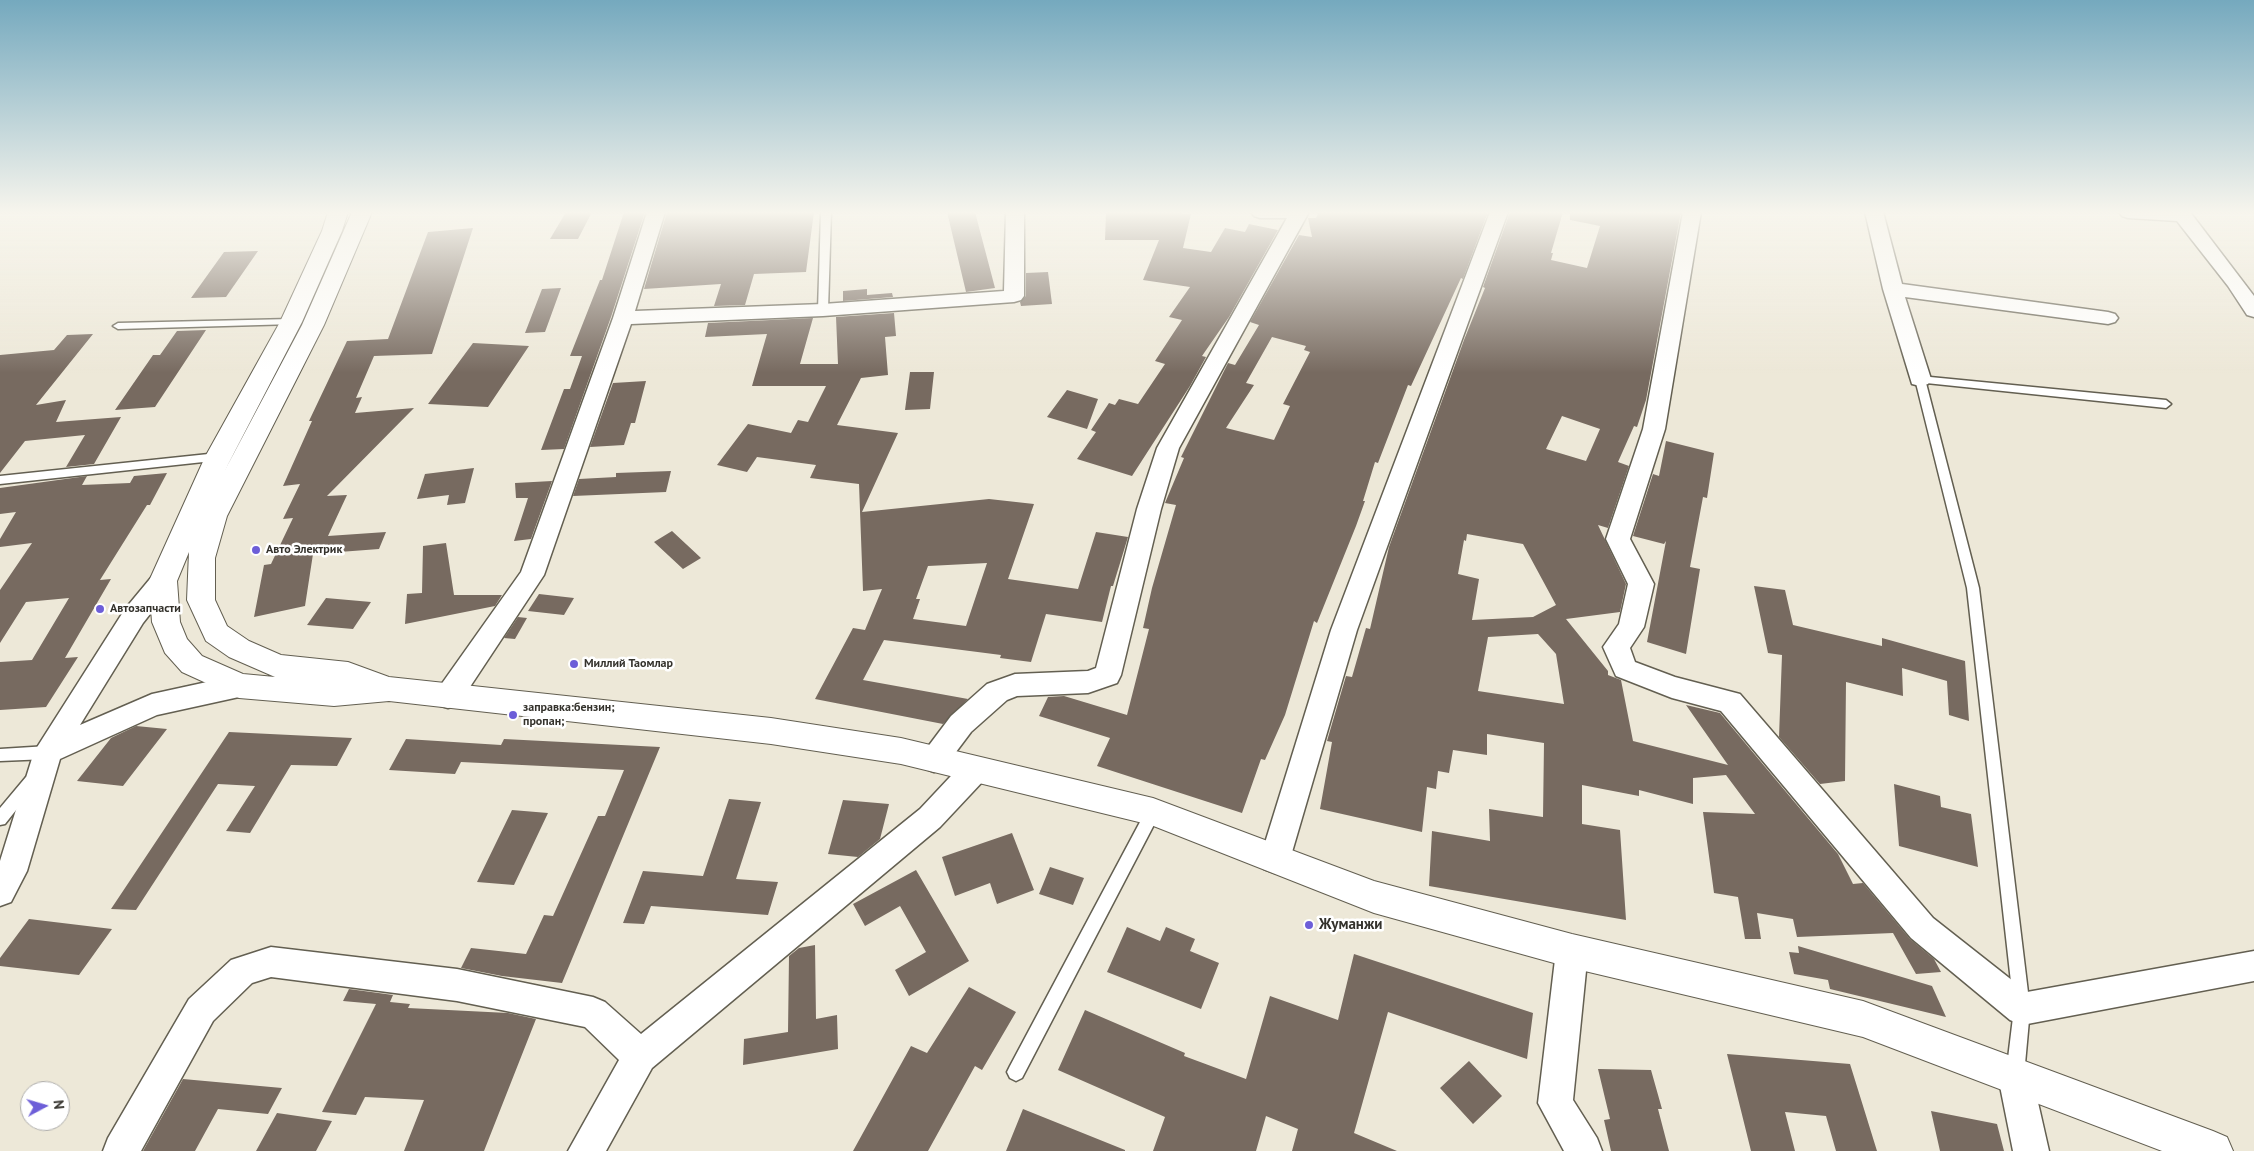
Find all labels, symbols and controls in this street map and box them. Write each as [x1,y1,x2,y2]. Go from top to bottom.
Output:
place label: Авто Электрик [266,543,342,557]
marker: Авто Электрик [250,544,262,556]
place label: Автозапчасти [110,602,181,616]
marker: Автозапчасти [94,603,106,615]
place label: Миллий Таомлар [584,657,673,671]
marker: Миллий Таомлар [568,658,580,670]
place label: заправка:бензин; пропан; [523,701,615,729]
marker: заправка:бензин; пропан; [507,709,519,721]
place label: Жуманжи [1319,916,1382,934]
marker: Жуманжи [1303,919,1315,931]
north arrow [20,1081,70,1131]
text: N [49,1099,68,1110]

